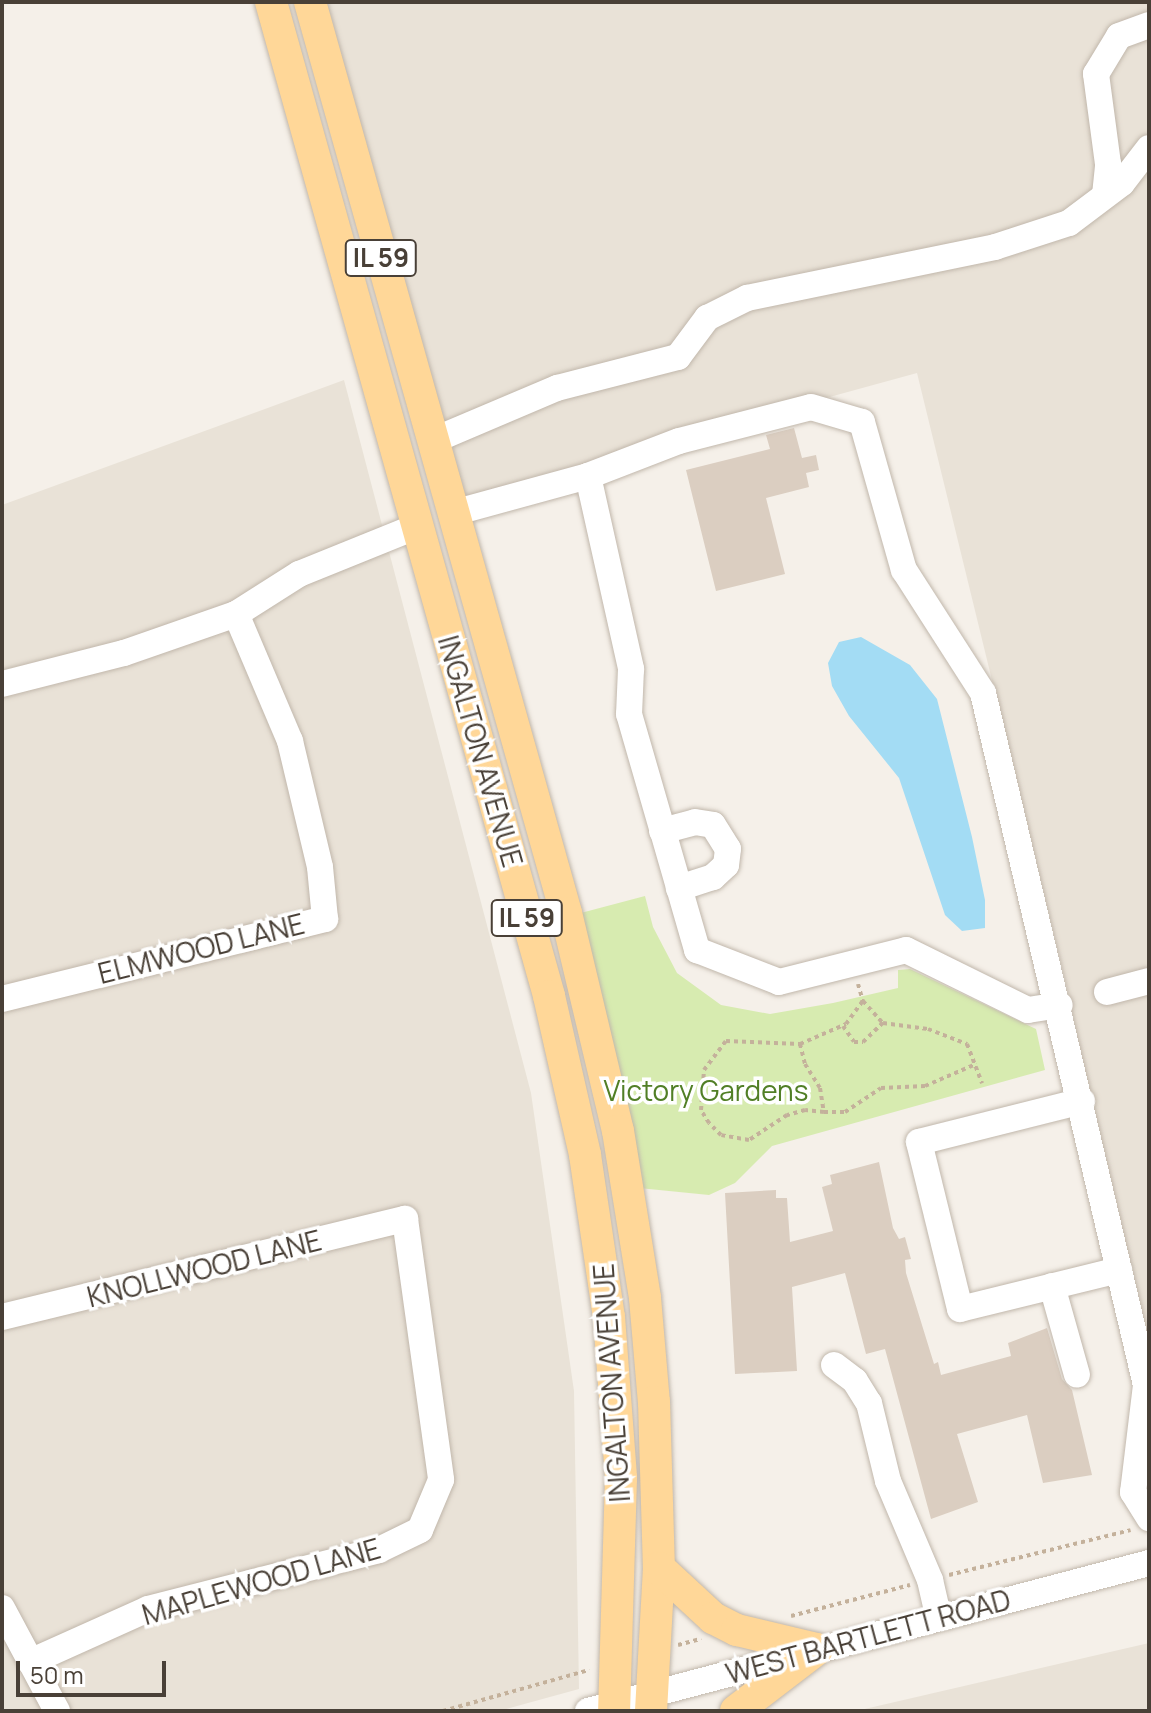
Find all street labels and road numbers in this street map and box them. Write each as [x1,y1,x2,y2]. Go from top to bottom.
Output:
road number: IL 59 [343,236,419,280]
street label: INGALTON AVENUE [432,631,530,871]
road number: IL 59 [489,896,565,940]
street label: ELMWOOD LANE [94,906,308,990]
street label: KNOLLWOOD LANE [83,1223,325,1313]
street label: INGALTON AVENUE [586,1262,636,1504]
street label: MAPLEWOOD LANE [138,1531,384,1631]
street label: WEST BARTLETT ROAD [721,1582,1015,1690]

